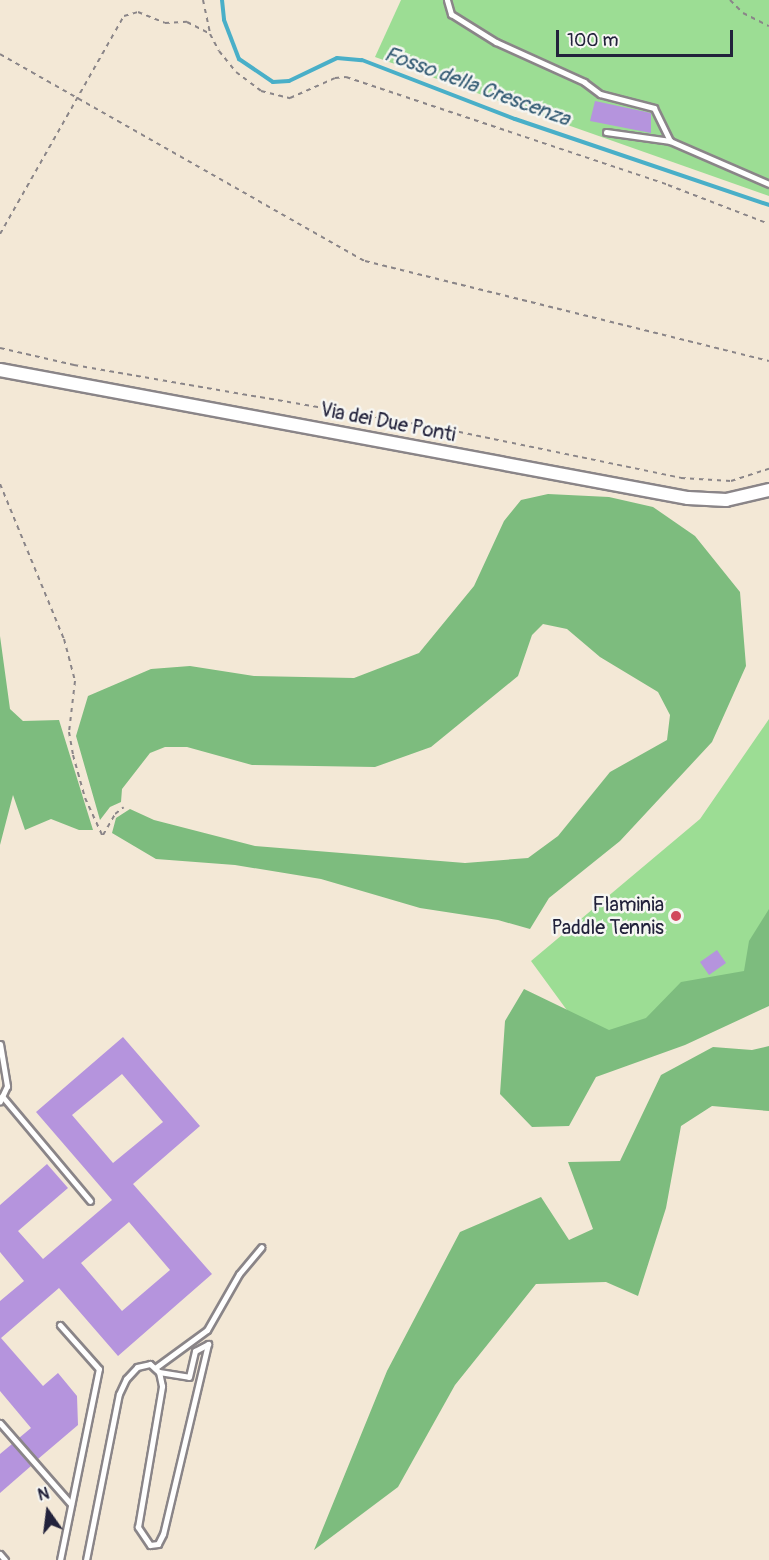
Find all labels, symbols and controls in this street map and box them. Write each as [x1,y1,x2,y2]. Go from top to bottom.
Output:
scale bar [559,18,736,56]
text: 100 m [567,29,619,52]
water label: Fosso della Crescenza [381,42,573,132]
street label: Via dei Due Ponti [318,397,458,447]
place label: Flaminia Paddle Tennis [551,892,664,939]
marker: Flaminia Paddle Tennis [669,909,683,923]
north arrow [18,1482,78,1542]
text: N [36,1484,51,1506]

